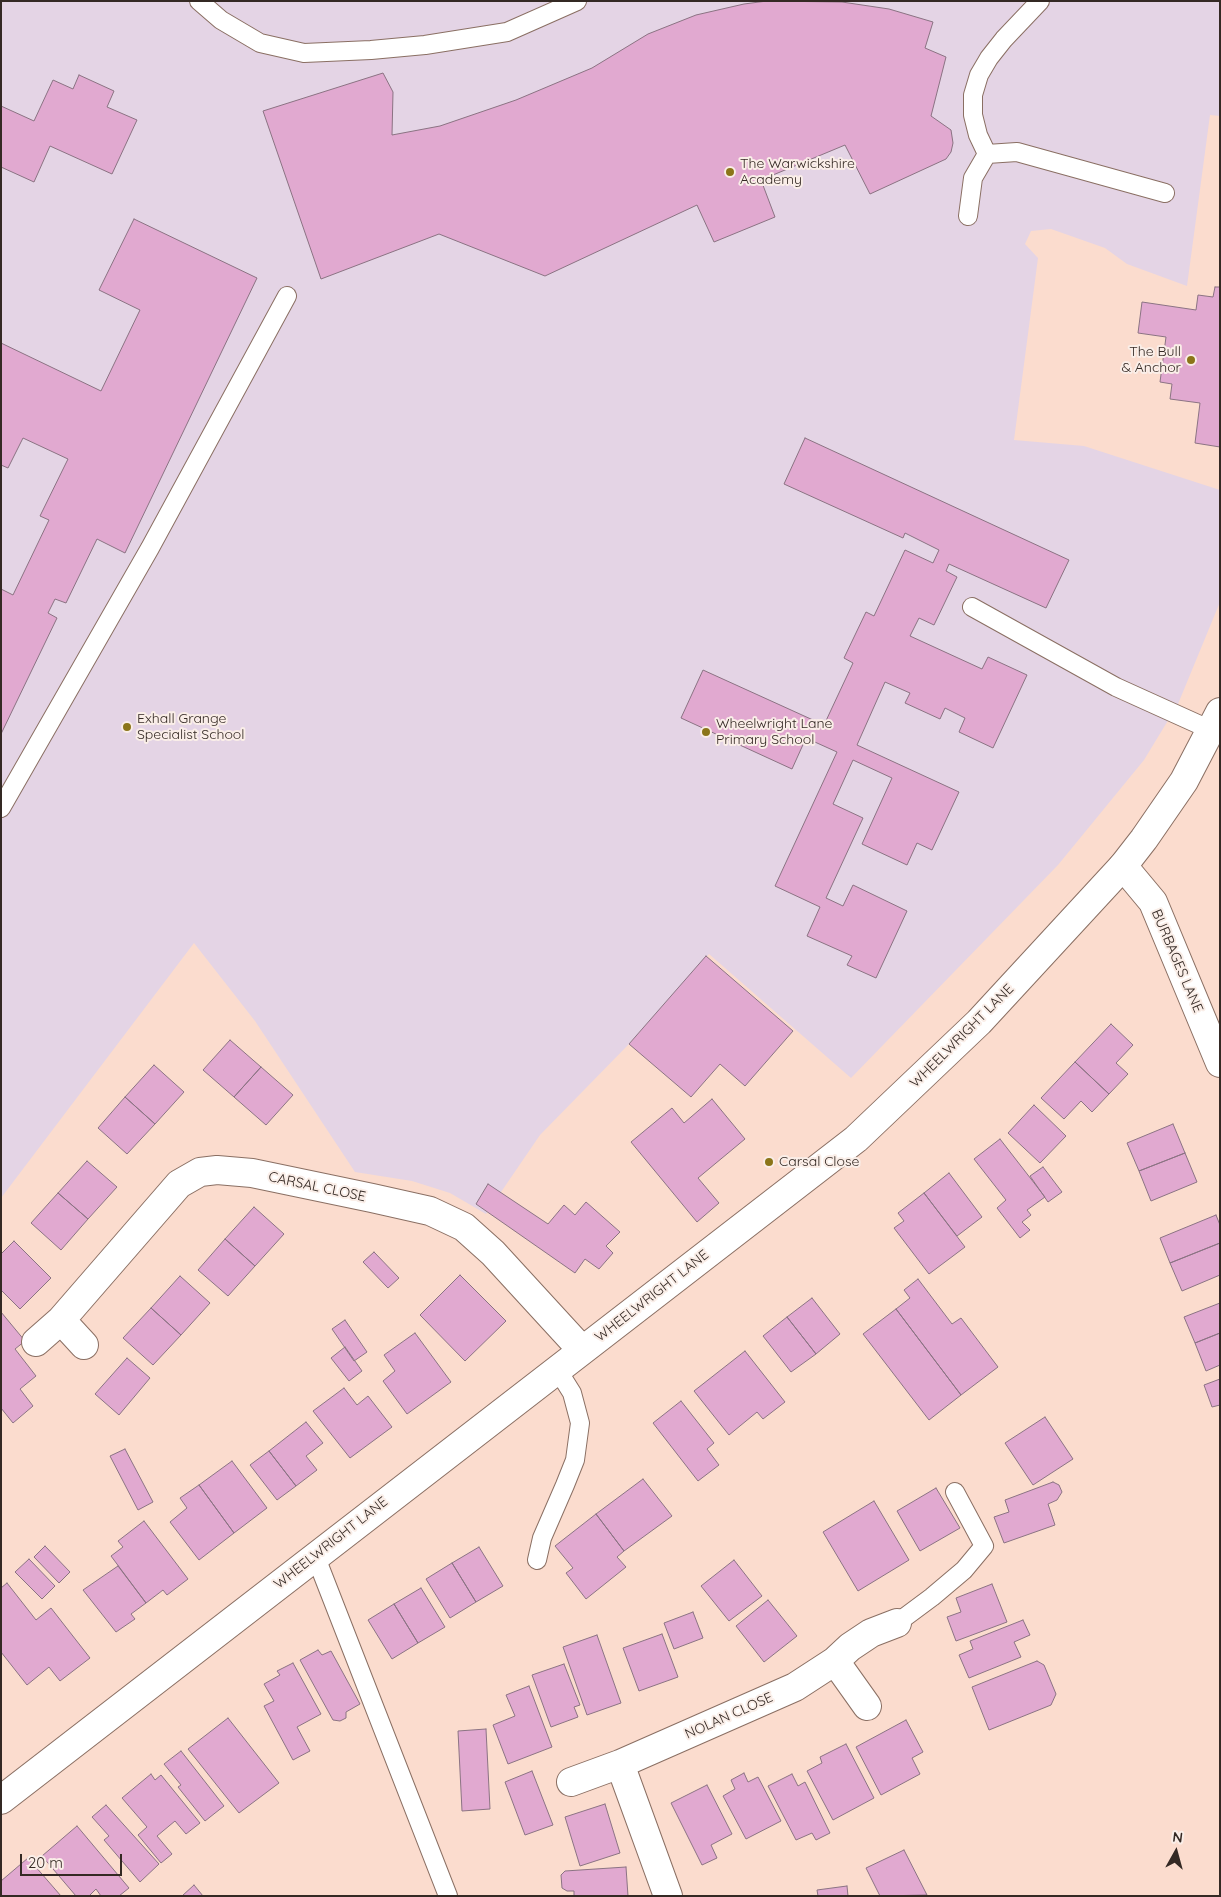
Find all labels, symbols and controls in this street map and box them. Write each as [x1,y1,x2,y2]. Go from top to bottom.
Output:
place label: The Warwickshire Academy [740,156,855,188]
marker: The Warwickshire Academy [724,166,736,178]
place label: The Bull & Anchor [1121,344,1181,377]
marker: The Bull & Anchor [1185,354,1197,366]
place label: Exhall Grange Specialist School [137,711,245,744]
place label: Wheelwright Lane Primary School [716,716,832,749]
marker: Exhall Grange Specialist School [121,721,133,733]
marker: Wheelwright Lane Primary School [700,726,712,738]
street label: BURBAGES LANE [1148,907,1206,1015]
street label: WHEELWRIGHT LANE [907,981,1017,1091]
place label: Carsal Close [779,1154,859,1170]
marker: Carsal Close [763,1156,775,1168]
street label: CARSAL CLOSE [267,1169,367,1205]
street label: WHEELWRIGHT LANE [592,1246,712,1346]
street label: WHEELWRIGHT LANE [271,1493,391,1593]
street label: NOLAN CLOSE [682,1689,776,1743]
north arrow [1151,1827,1201,1877]
text: N [1172,1828,1184,1847]
scale bar [22,1844,125,1876]
text: 20 m [28,1853,63,1872]

